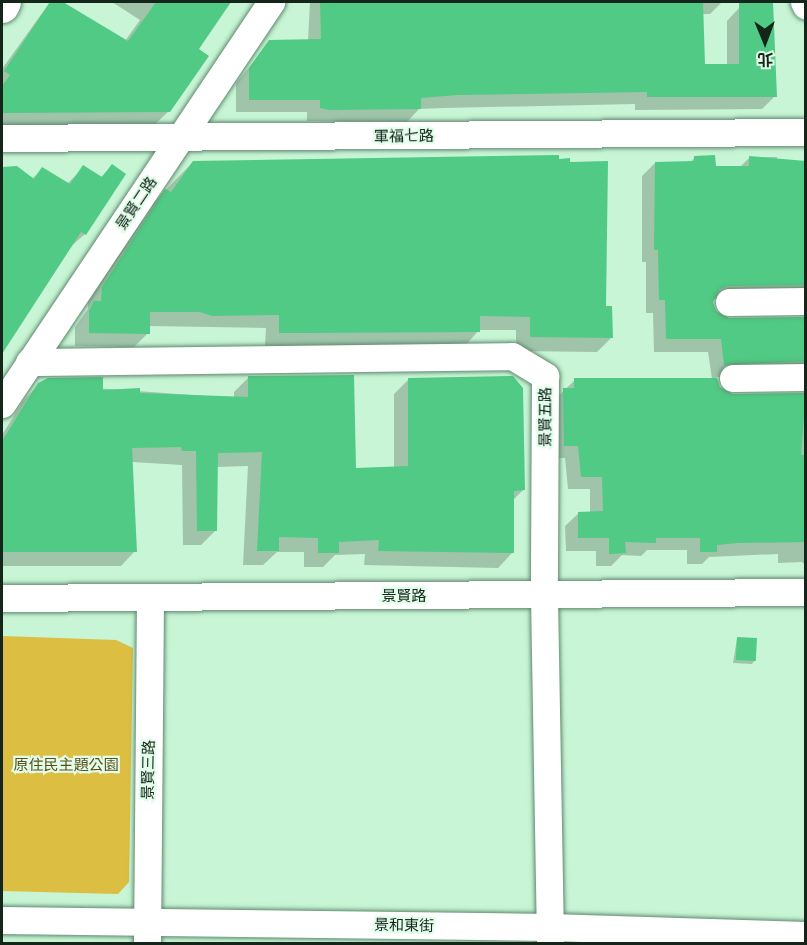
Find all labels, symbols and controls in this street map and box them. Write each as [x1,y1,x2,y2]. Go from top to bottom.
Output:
north arrow [735,12,795,72]
text: 北 [757,48,774,72]
street label: 軍福七路 [374,126,434,146]
street label: 景賢二路 [112,173,160,233]
street label: 景賢五路 [536,387,554,447]
street label: 景賢路 [382,587,426,605]
street label: 景賢三路 [138,740,158,800]
park label: 原住民主題公園 [14,756,118,774]
street label: 景和東街 [374,915,434,935]

